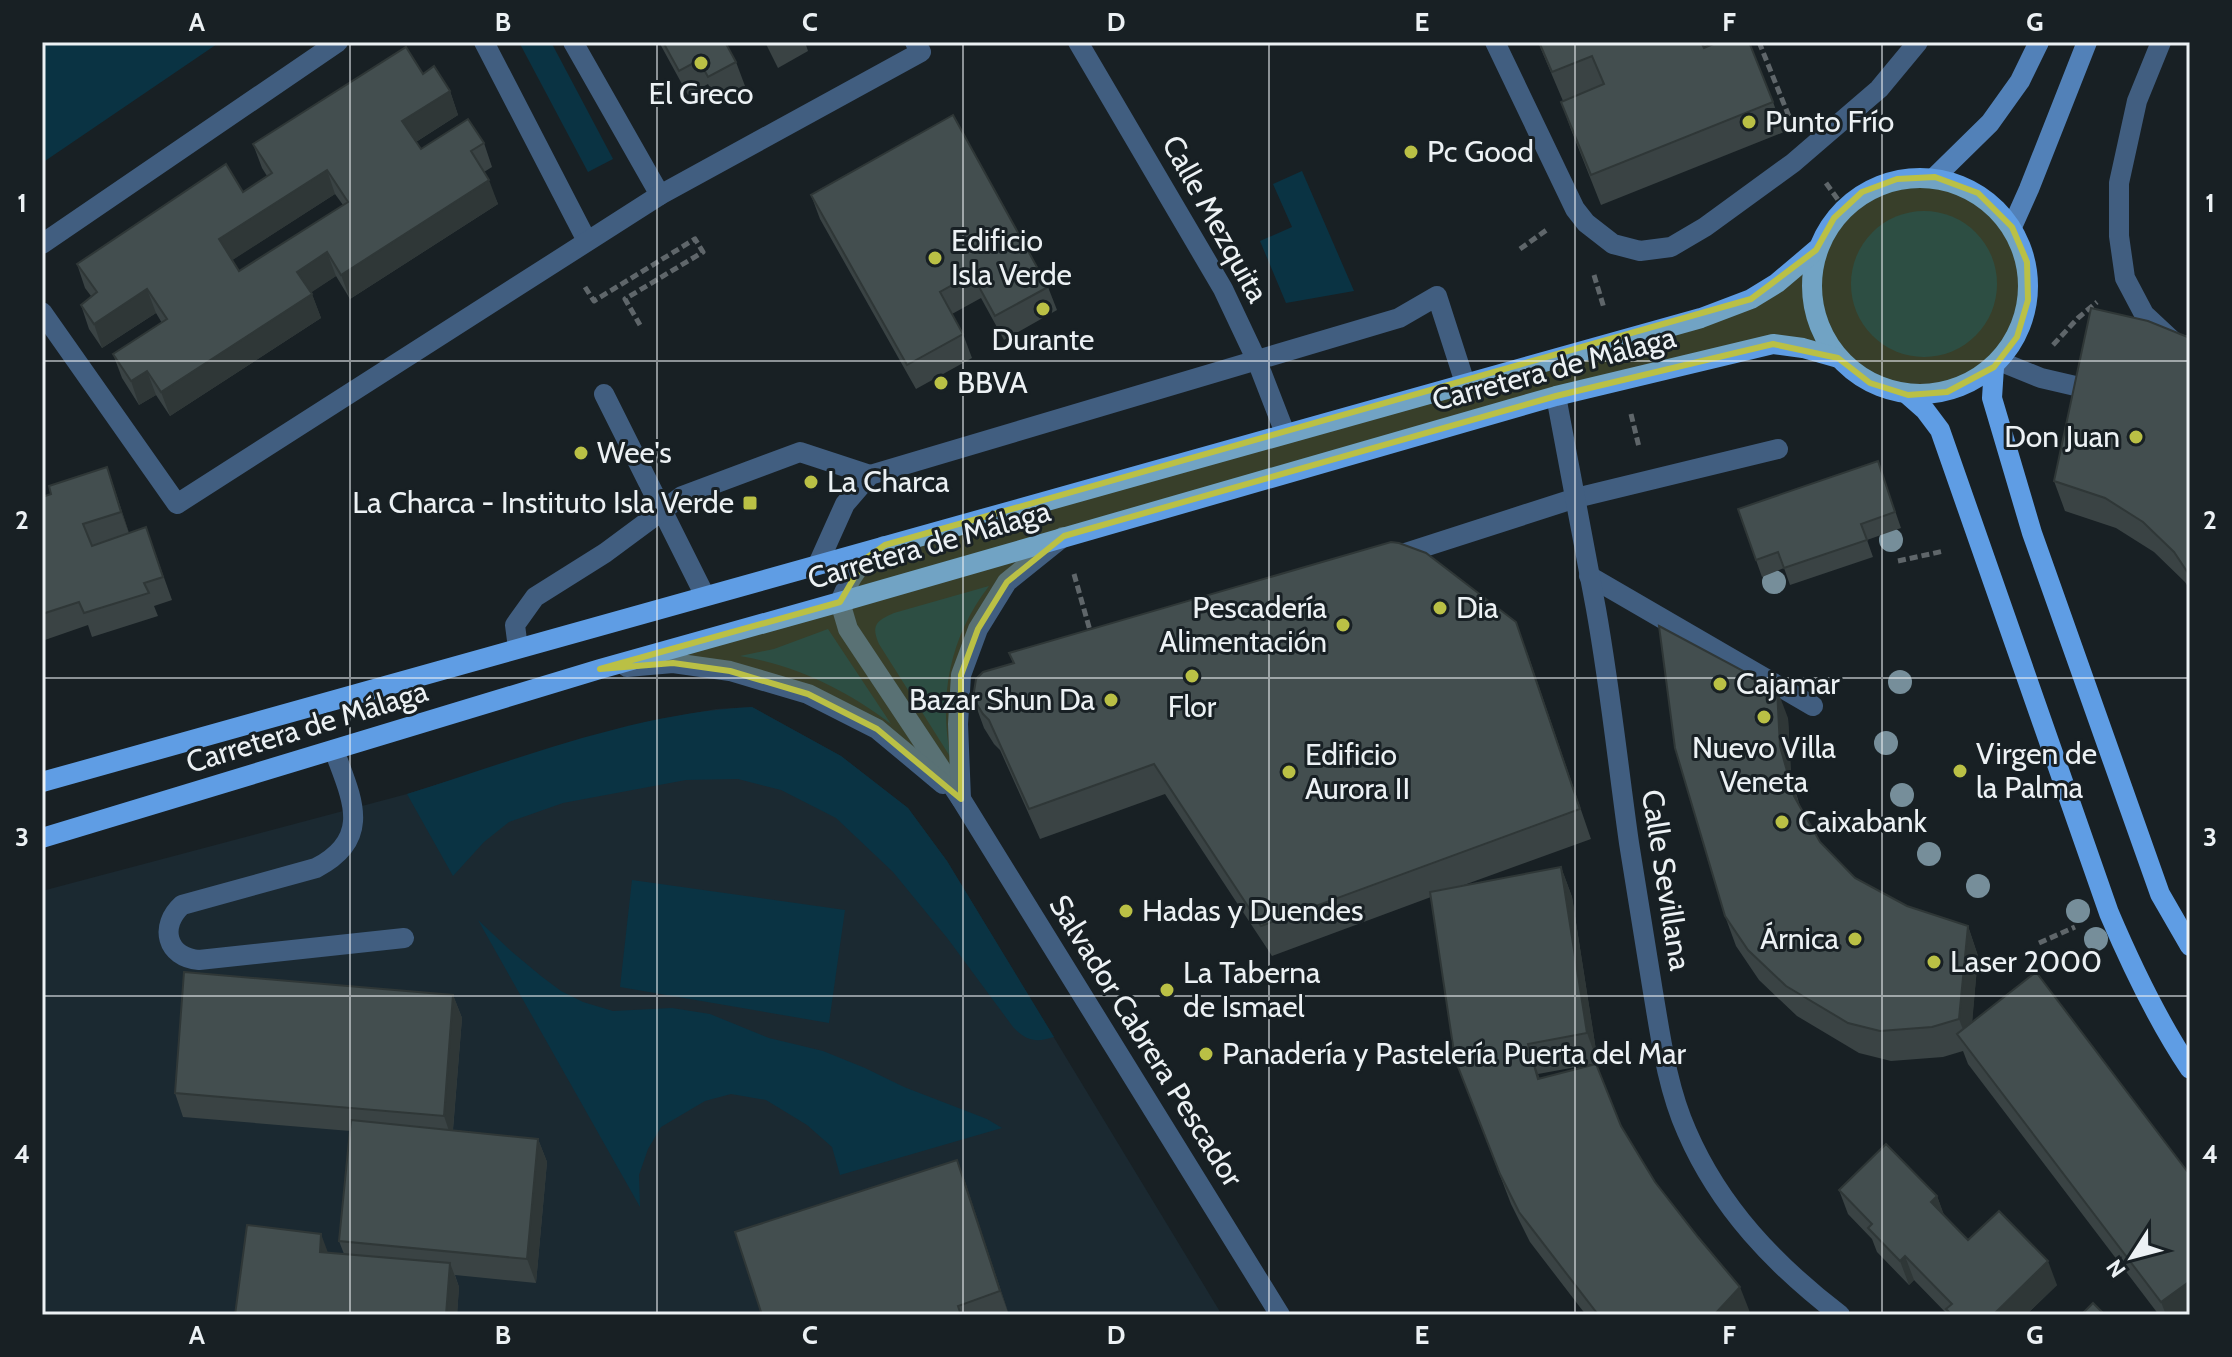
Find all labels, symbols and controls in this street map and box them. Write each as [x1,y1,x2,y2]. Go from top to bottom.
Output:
text: A [189,6,206,38]
text: B [495,6,511,38]
text: C [802,6,818,38]
text: D [1107,6,1125,38]
text: E [1415,6,1429,38]
text: F [1722,6,1736,38]
text: G [2026,6,2044,38]
marker: El Greco [692,54,710,72]
place label: El Greco [649,75,753,112]
place label: Punto Frío [1765,103,1894,140]
marker: Punto Frío [1740,113,1758,131]
street label: Calle Mezquita [1154,129,1277,309]
place label: Pc Good [1427,133,1534,170]
marker: Pc Good [1402,143,1420,161]
text: 1 [17,187,27,219]
text: 1 [2205,187,2215,219]
place label: Edificio Isla Verde [951,222,1072,293]
marker: Edificio Isla Verde [926,249,944,267]
marker: Durante [1034,300,1052,318]
street label: Carretera de Málaga [1428,318,1680,419]
place label: Durante [992,321,1094,358]
place label: BBVA [957,364,1028,401]
marker: BBVA [932,374,950,392]
place label: Don Juan [2004,418,2120,455]
marker: Don Juan [2127,428,2145,446]
place label: Wee's [597,434,672,471]
marker: Wee's [572,444,590,462]
place label: La Charca [827,463,950,500]
marker: La Charca [802,473,820,491]
place label: La Charca - Instituto Isla Verde [352,484,734,521]
street label: Carretera de Málaga [803,492,1055,597]
marker: La Charca - Instituto Isla Verde [741,494,759,512]
text: 2 [15,504,29,536]
text: 2 [2203,504,2217,536]
place label: Pescadería Alimentación [1159,589,1328,660]
place label: Dia [1456,589,1499,626]
marker: Dia [1431,599,1449,617]
marker: Pescadería Alimentación [1334,616,1352,634]
place label: Cajamar [1736,665,1840,702]
marker: Flor [1183,667,1201,685]
street label: Carretera de Málaga [182,672,433,781]
marker: Cajamar [1711,675,1729,693]
place label: Bazar Shun Da [909,681,1096,718]
place label: Flor [1168,688,1217,725]
marker: Bazar Shun Da [1102,691,1120,709]
marker: Nuevo Villa Veneta [1755,708,1773,726]
place label: Nuevo Villa Veneta [1692,729,1837,800]
place label: Virgen de la Palma [1976,735,2097,806]
place label: Edificio Aurora II [1305,736,1410,807]
marker: Virgen de la Palma [1951,762,1969,780]
marker: Edificio Aurora II [1280,763,1298,781]
street label: Calle Sevillana [1634,787,1699,974]
place label: Caixabank [1798,803,1928,840]
marker: Caixabank [1773,813,1791,831]
text: 3 [15,821,29,853]
text: 3 [2203,821,2217,853]
street label: Salvador Cabrera Pescador [1042,888,1252,1194]
place label: Hadas y Duendes [1142,892,1363,929]
marker: Hadas y Duendes [1117,902,1135,920]
place label: Árnica [1760,920,1840,957]
marker: Árnica [1846,930,1864,948]
place label: Laser 2000 [1950,943,2102,980]
marker: Laser 2000 [1925,953,1943,971]
place label: La Taberna de Ismael [1183,954,1321,1025]
marker: La Taberna de Ismael [1158,981,1176,999]
place label: Panadería y Pastelería Puerta del Mar [1222,1035,1687,1072]
marker: Panadería y Pastelería Puerta del Mar [1197,1045,1215,1063]
text: 4 [14,1138,30,1170]
text: 4 [2202,1138,2218,1170]
north arrow [2092,1217,2172,1297]
text: N [2101,1254,2132,1283]
text: A [189,1319,206,1351]
text: B [495,1319,511,1351]
text: C [802,1319,818,1351]
text: D [1107,1319,1125,1351]
text: E [1415,1319,1429,1351]
text: F [1722,1319,1736,1351]
text: G [2026,1319,2044,1351]

